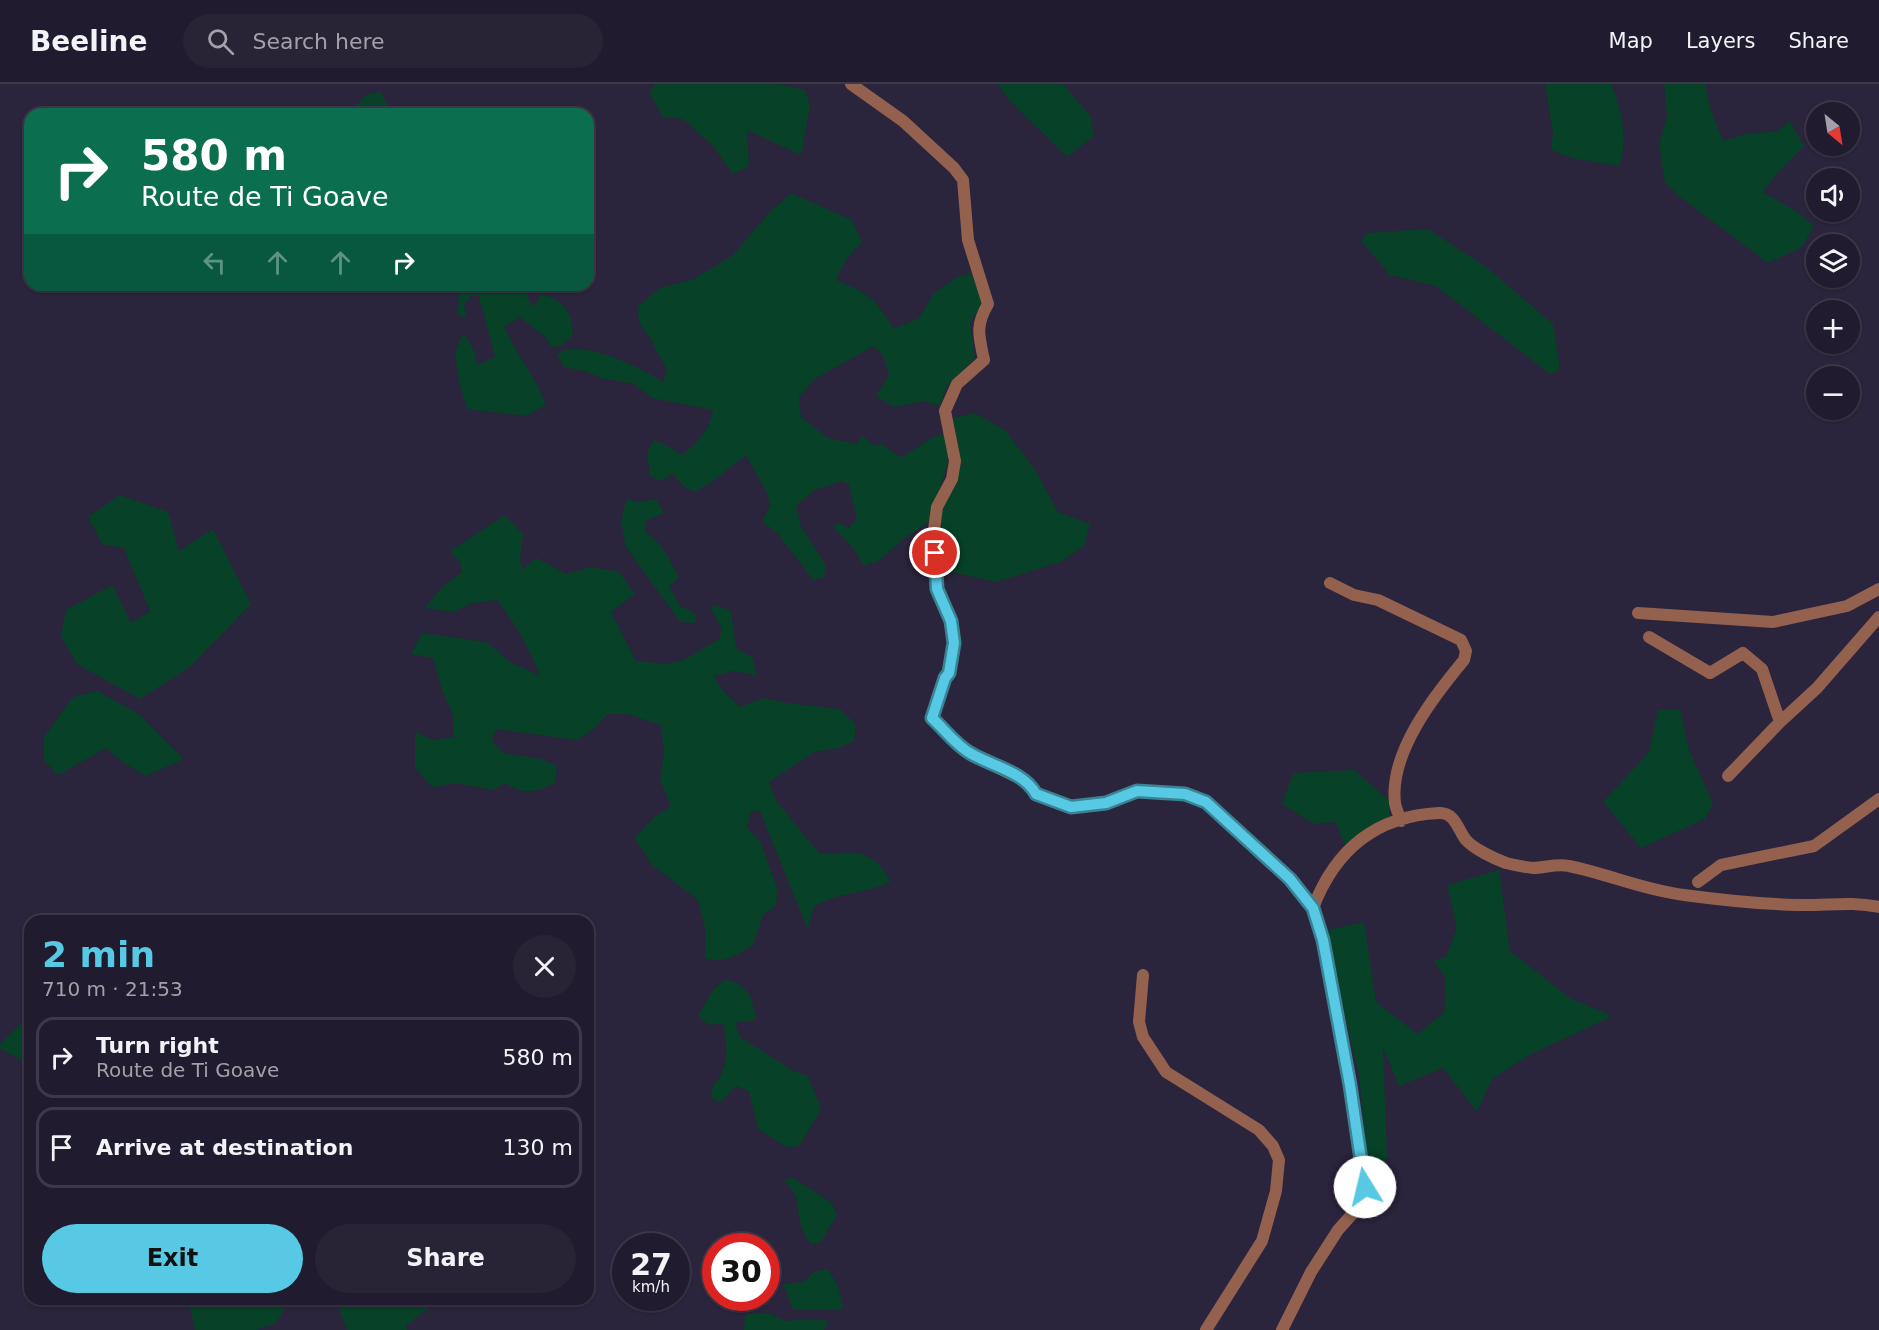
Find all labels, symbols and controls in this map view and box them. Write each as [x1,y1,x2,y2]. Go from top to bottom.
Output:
search box [183,14,603,68]
text: Beeline [30,25,147,58]
icon: search [204,25,237,58]
text: Search here [252,29,385,54]
text: Map [1609,29,1653,53]
text: Layers [1686,29,1755,53]
text: Share [1788,29,1849,53]
north arrow [1806,102,1860,156]
map controls [1806,102,1860,420]
text: 580 m [141,131,287,180]
icon: right [42,132,120,210]
button: sound [1806,168,1860,222]
text: Route de Ti Goave [141,181,389,212]
button: layers [1806,234,1860,288]
icon: left [198,246,231,279]
icon: ahead [261,246,294,279]
icon: ahead [324,246,357,279]
icon: right [387,246,420,279]
button: + [1806,300,1860,354]
button: − [1806,366,1860,420]
pin [909,527,960,578]
icon: arrive [918,536,951,569]
text: 2 min [42,934,155,975]
button: close [513,935,576,998]
text: 710 m · 21:53 [42,977,183,1001]
text: Turn right [96,1033,219,1058]
icon: right [45,1041,78,1074]
text: 580 m [503,1045,573,1070]
text: Route de Ti Goave [96,1058,279,1082]
icon: arrive [45,1131,78,1164]
text: Arrive at destination [96,1135,353,1160]
text: 130 m [503,1135,573,1160]
position arrow [1333,1155,1397,1219]
button: Exit [42,1224,303,1293]
button: Share [315,1224,576,1293]
speed limit sign: 30 [702,1233,780,1311]
text: 27 [630,1247,672,1282]
text: km/h [632,1278,670,1296]

